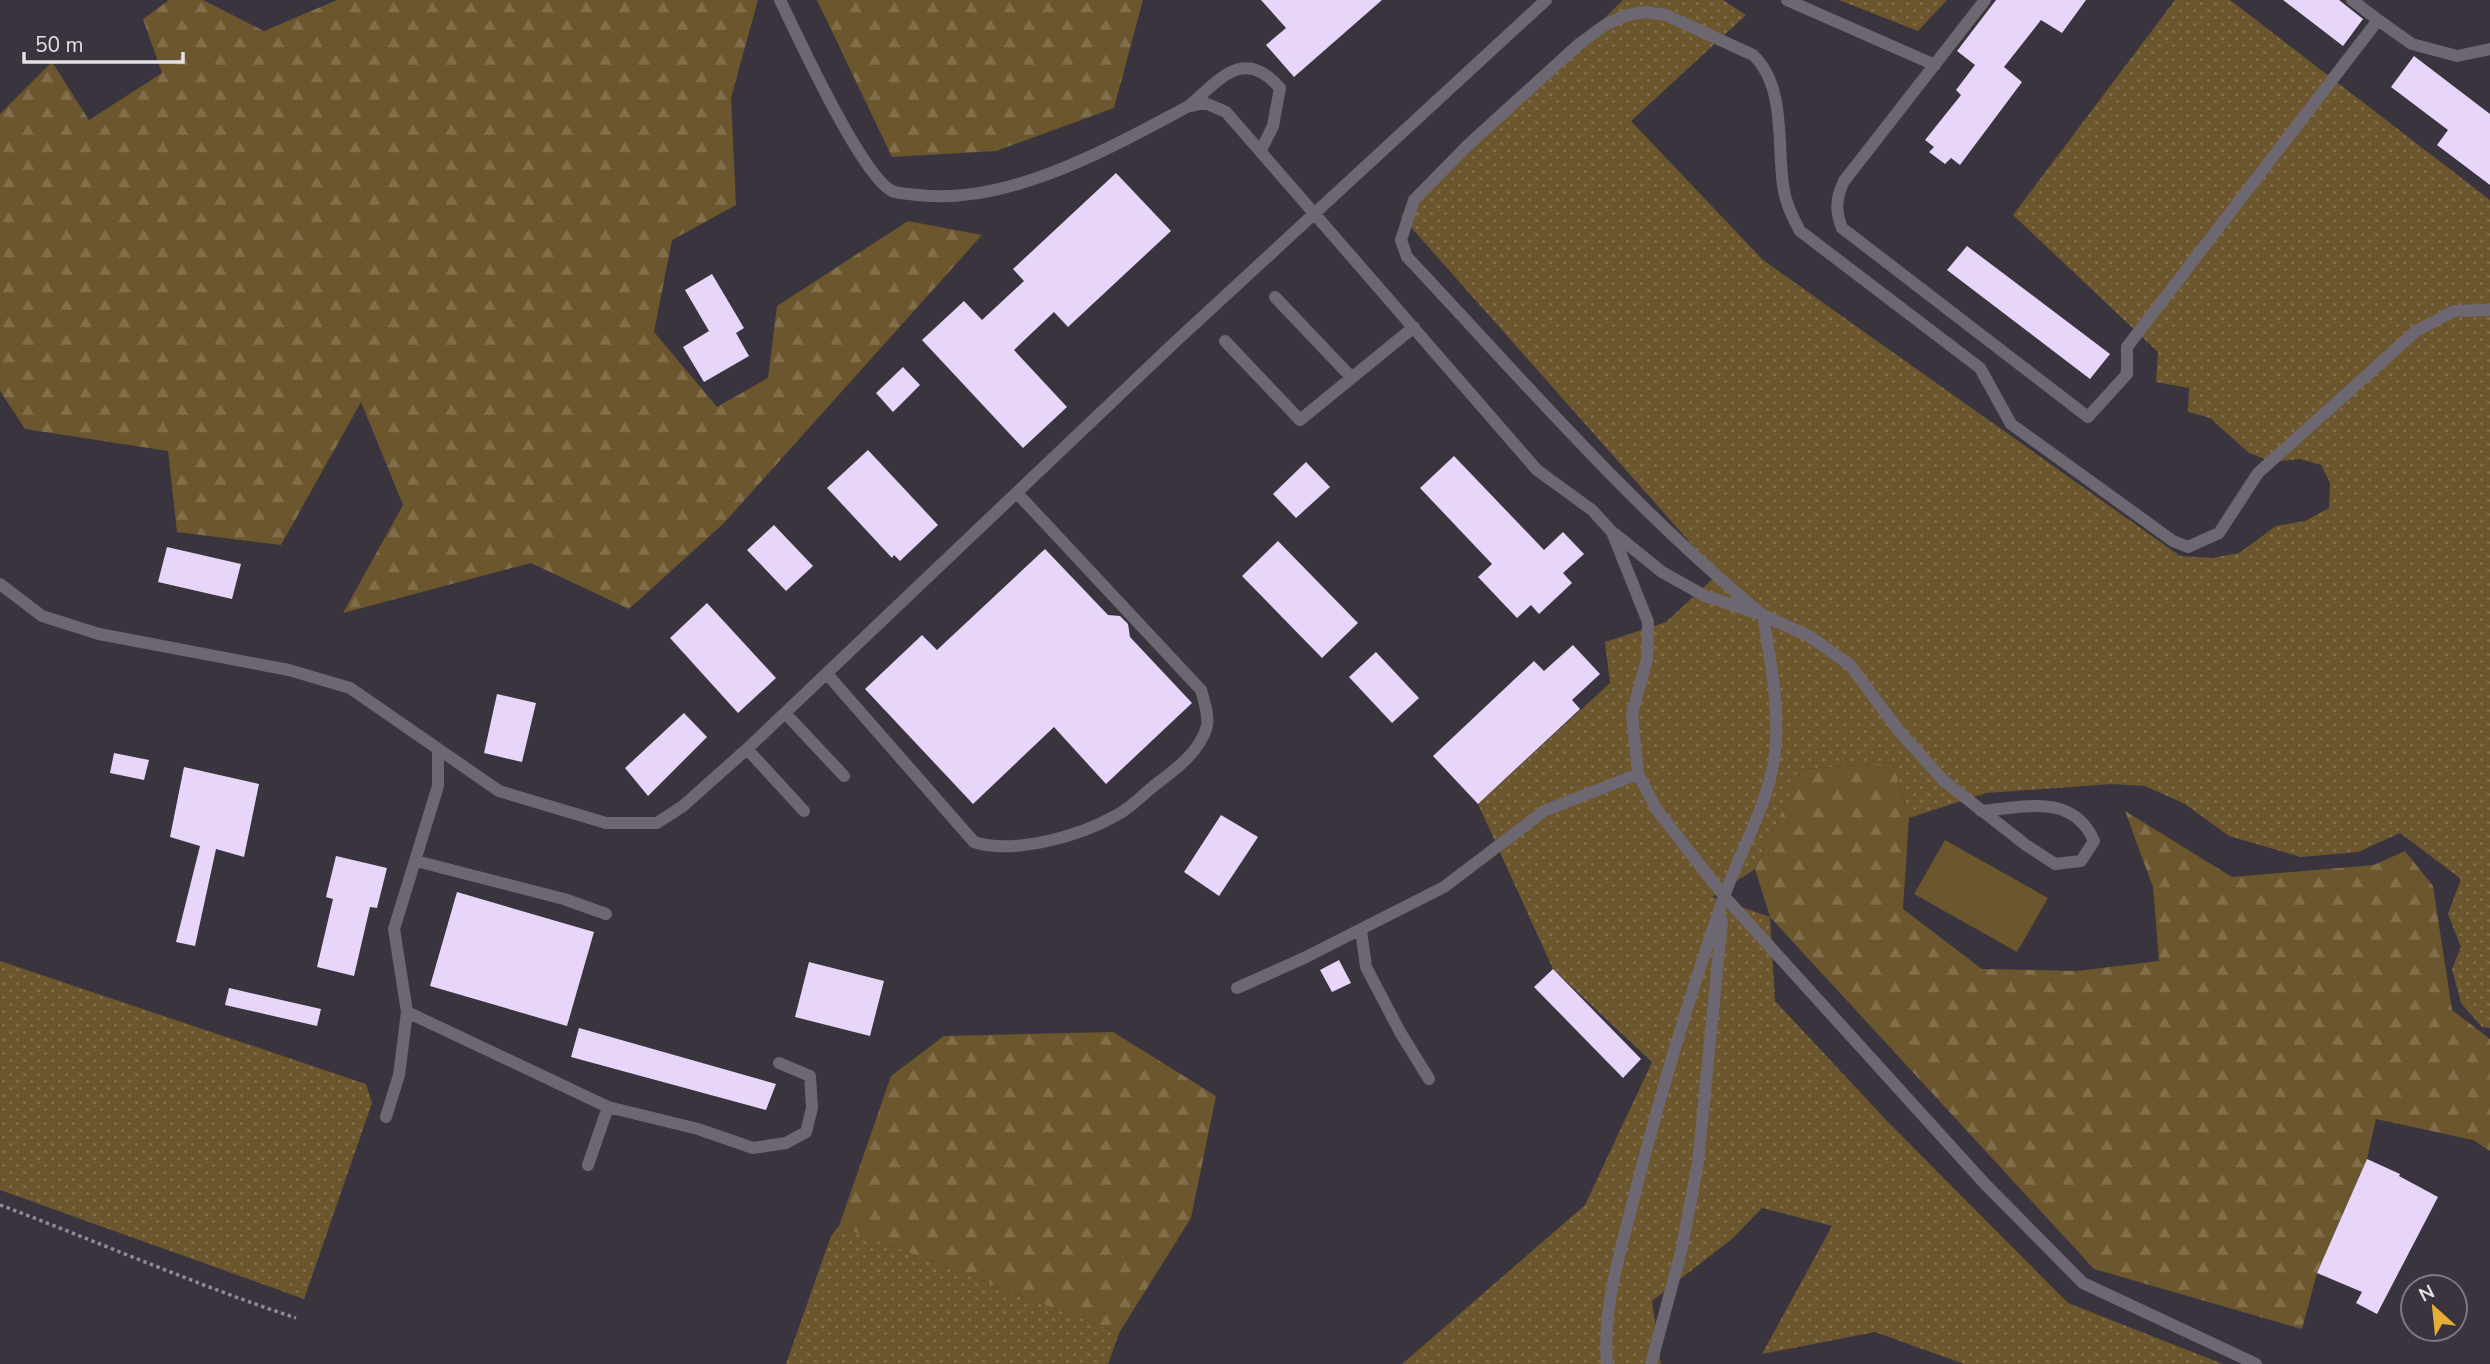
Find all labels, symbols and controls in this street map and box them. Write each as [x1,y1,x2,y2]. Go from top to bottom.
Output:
scale bar [24,21,184,65]
text: 50 m [35,31,84,59]
north arrow [2399,1273,2469,1343]
text: N [2414,1279,2439,1309]

